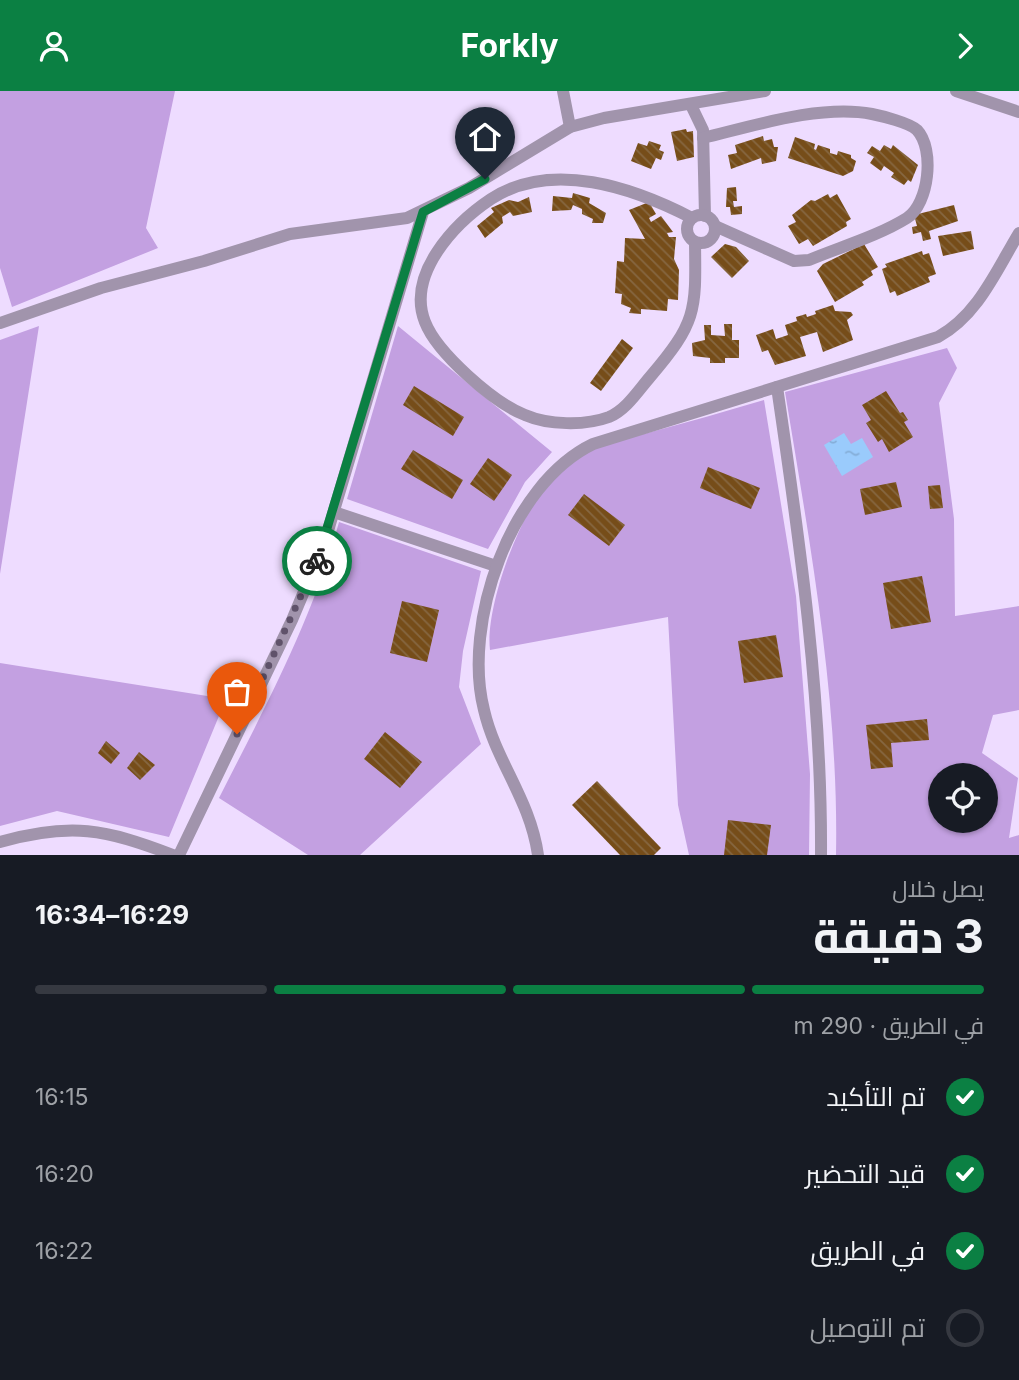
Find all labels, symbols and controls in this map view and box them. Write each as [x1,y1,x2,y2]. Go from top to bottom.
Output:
text: Forkly [461,26,558,65]
icon: person [35,27,73,65]
icon: forward [946,27,984,65]
pin [455,107,515,179]
icon: home [466,118,504,156]
courier [282,526,352,596]
icon: bike [298,542,336,580]
pin [207,662,267,734]
icon: bag [218,673,256,711]
map controls [928,763,998,833]
button: locate [928,763,998,833]
text: يصل خلال [892,875,984,903]
text: 16:29–16:34 [35,899,189,930]
text: 3 دقيقة [813,908,984,964]
text: في الطريق · 290 m [794,1012,984,1040]
icon: check [946,1078,984,1116]
text: تم التأكيد [826,1081,925,1112]
text: 16:15 [35,1083,89,1111]
icon: check [946,1155,984,1193]
text: قيد التحضير [805,1158,925,1189]
text: 16:20 [35,1160,94,1188]
icon: check [946,1232,984,1270]
text: في الطريق [810,1235,925,1266]
text: 16:22 [35,1237,93,1265]
text: تم التوصيل [810,1312,925,1343]

